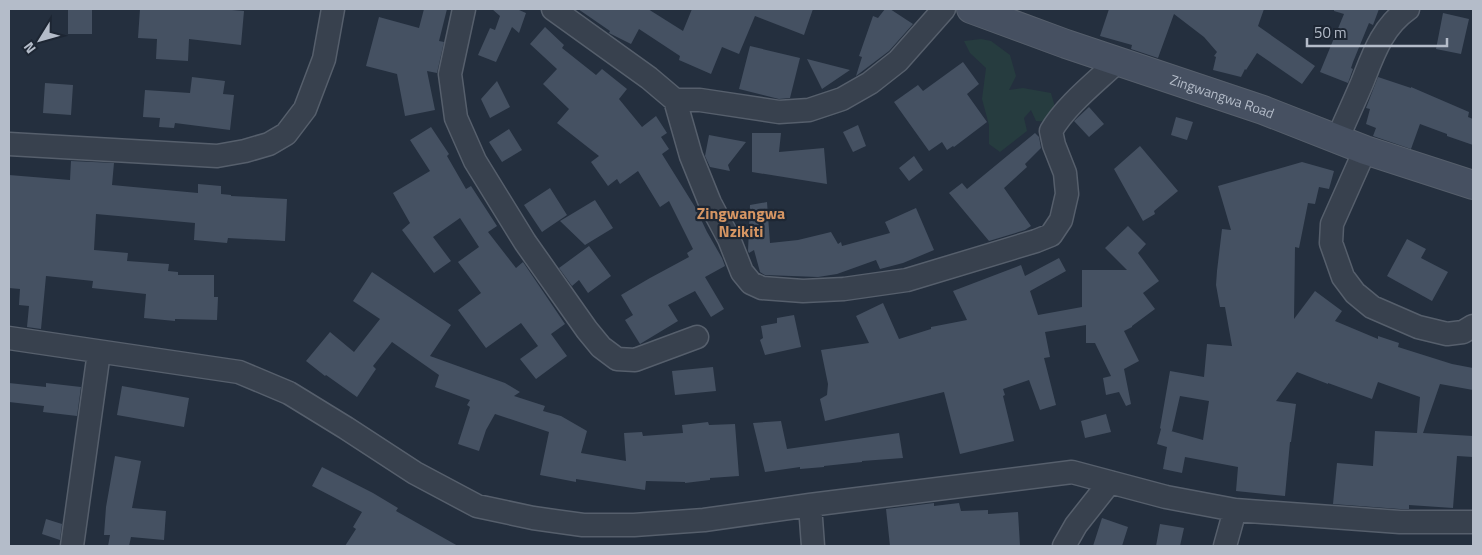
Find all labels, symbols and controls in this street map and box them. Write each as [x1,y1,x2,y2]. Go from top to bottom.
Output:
north arrow [15,15,65,65]
scale bar [1307,15,1447,47]
text: 50 m [1314,21,1347,44]
text: N [18,38,41,58]
street label: Zingwangwa Road [1167,69,1278,123]
district label: Zingwangwa Nzikiti [697,201,785,243]

